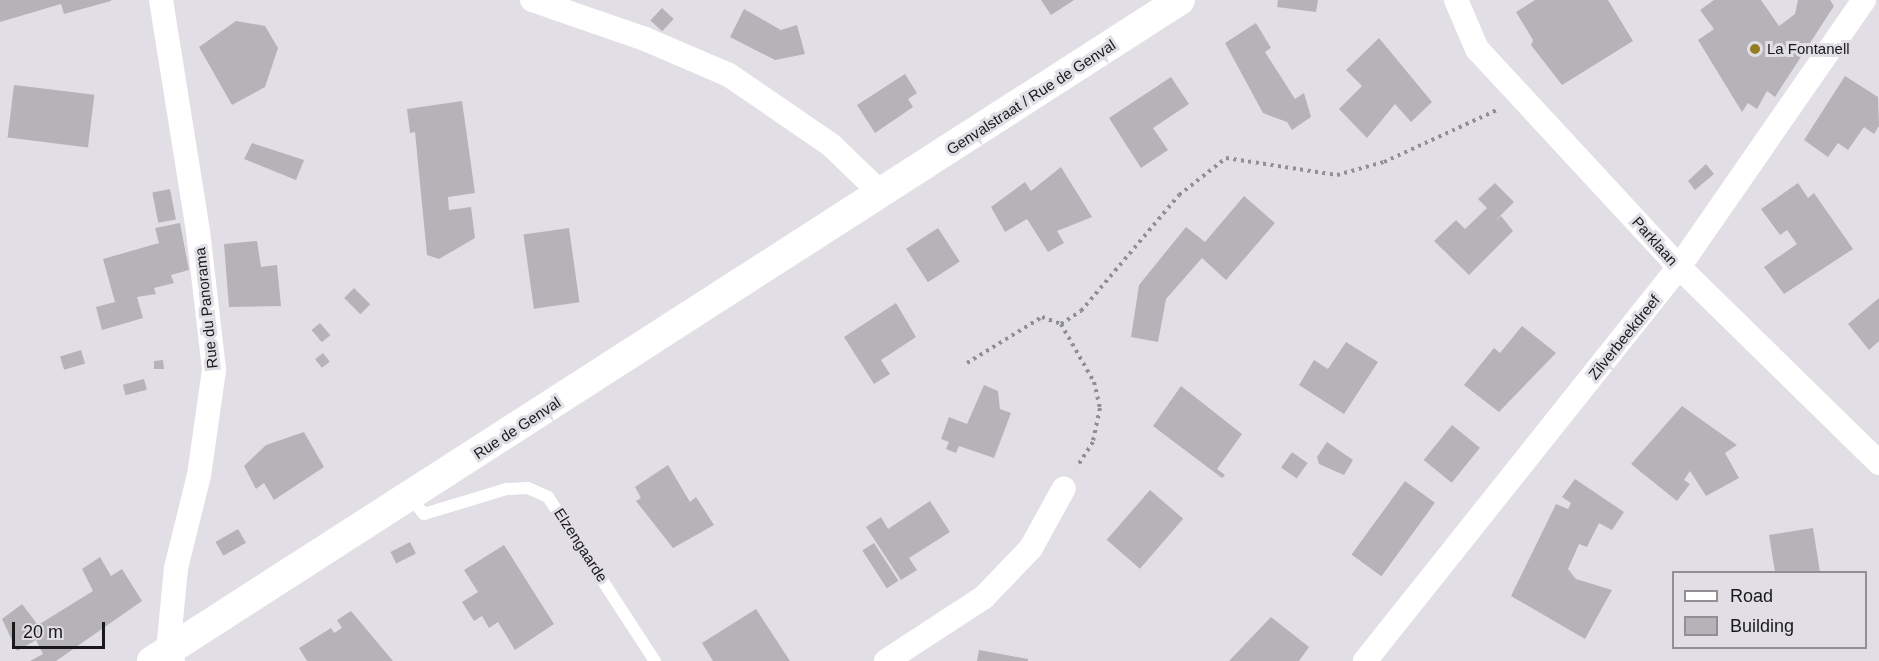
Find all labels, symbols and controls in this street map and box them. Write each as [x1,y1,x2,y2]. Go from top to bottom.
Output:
street label: Genvalstraat / Rue de Genval [943,36,1119,158]
place label: La Fontanell [1767,40,1850,58]
marker: La Fontanell [1748,42,1762,56]
street label: Parklaan [1629,213,1681,269]
street label: Rue du Panorama [191,247,221,369]
street label: Zilverbeekdreef [1584,291,1664,383]
street label: Rue de Genval [470,393,564,463]
street label: Elzengaarde [551,505,611,585]
legend [1672,571,1867,649]
text: Road [1730,586,1773,606]
scale bar [15,610,108,648]
text: Building [1730,616,1794,636]
text: 20 m [23,622,63,642]

